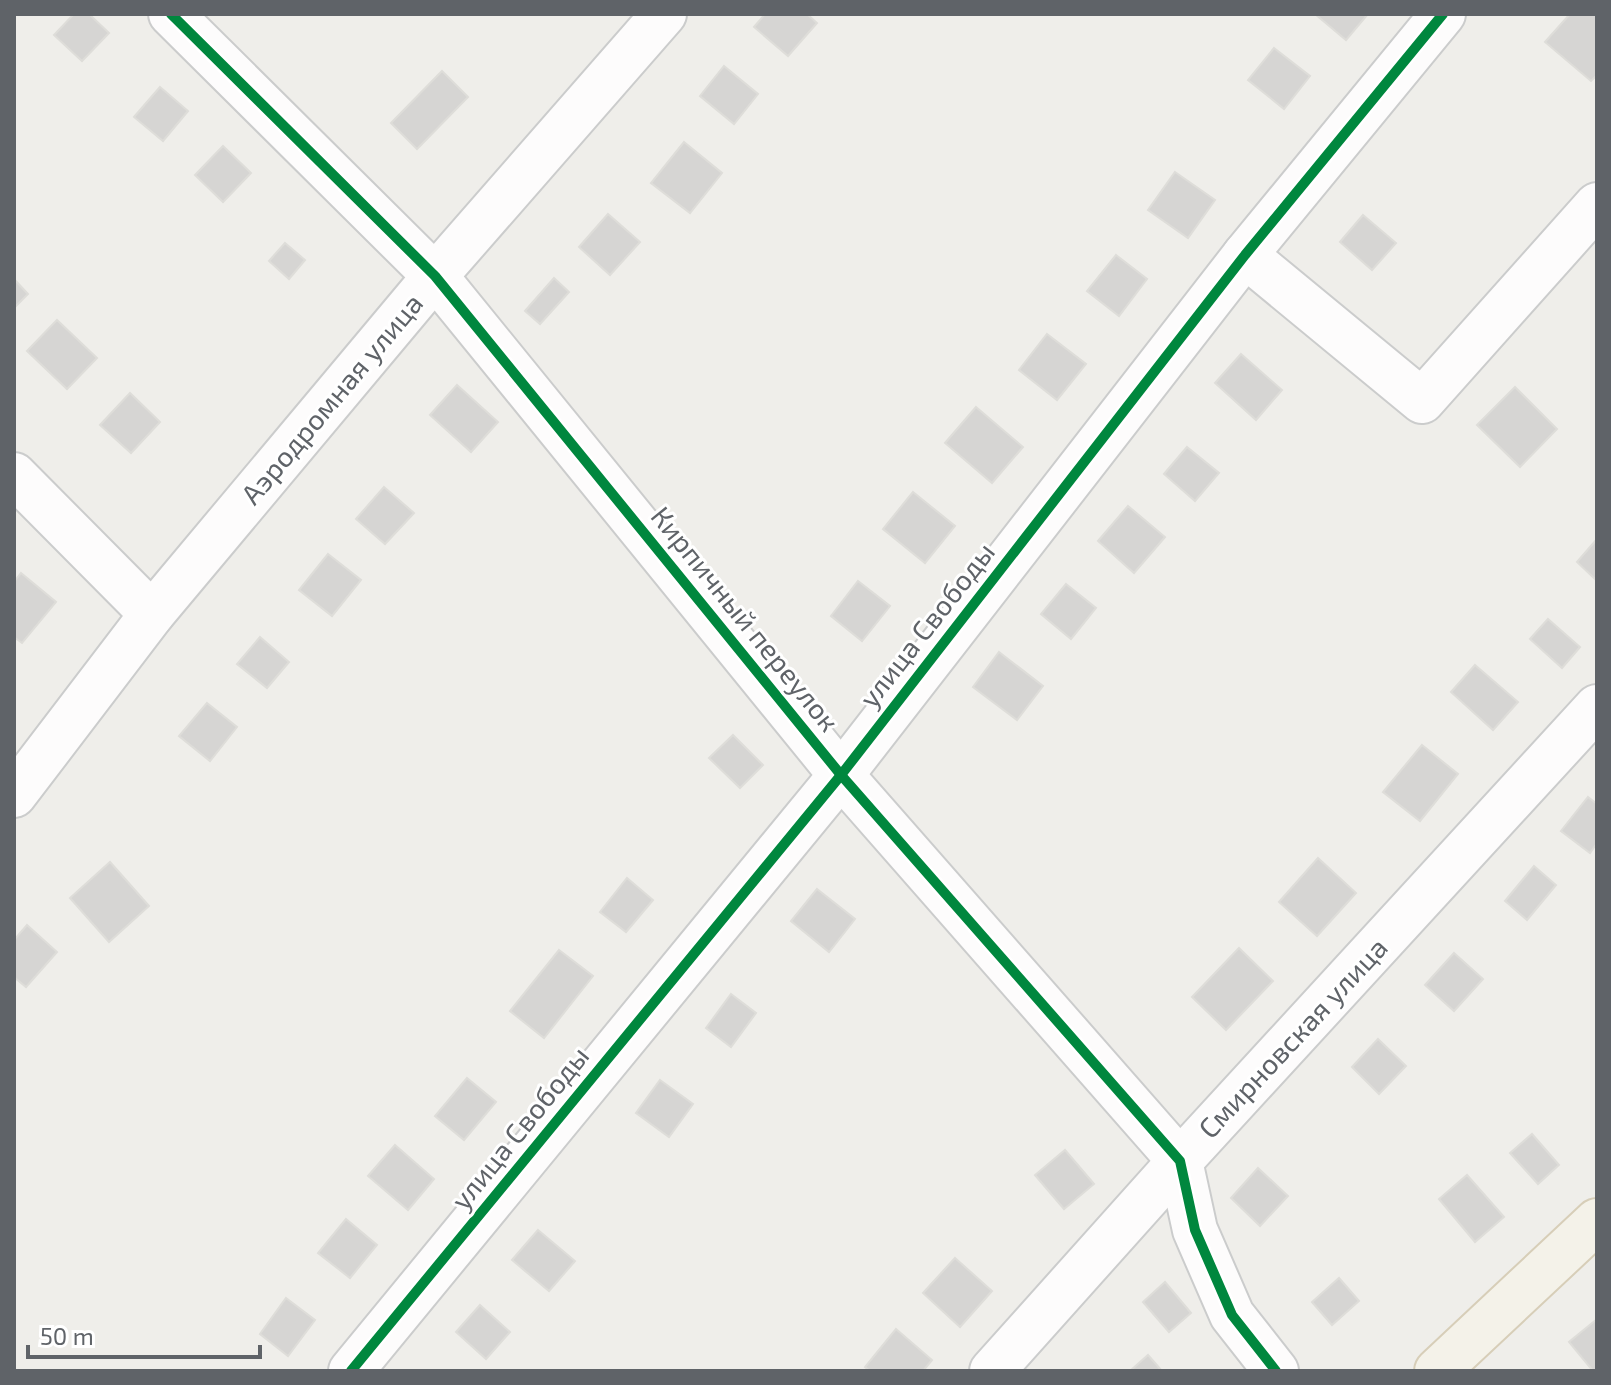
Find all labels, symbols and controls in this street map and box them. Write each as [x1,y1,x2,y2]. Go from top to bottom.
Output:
street label: Аэродромная улица [233,286,429,511]
street label: Кирпичный переулок [645,499,847,738]
street label: улица Свободы [851,535,1001,714]
street label: Смирновская улица [1191,930,1394,1144]
street label: улица Свободы [443,1039,595,1216]
scale bar [28,1309,260,1359]
text: 50 m [40,1321,94,1350]

